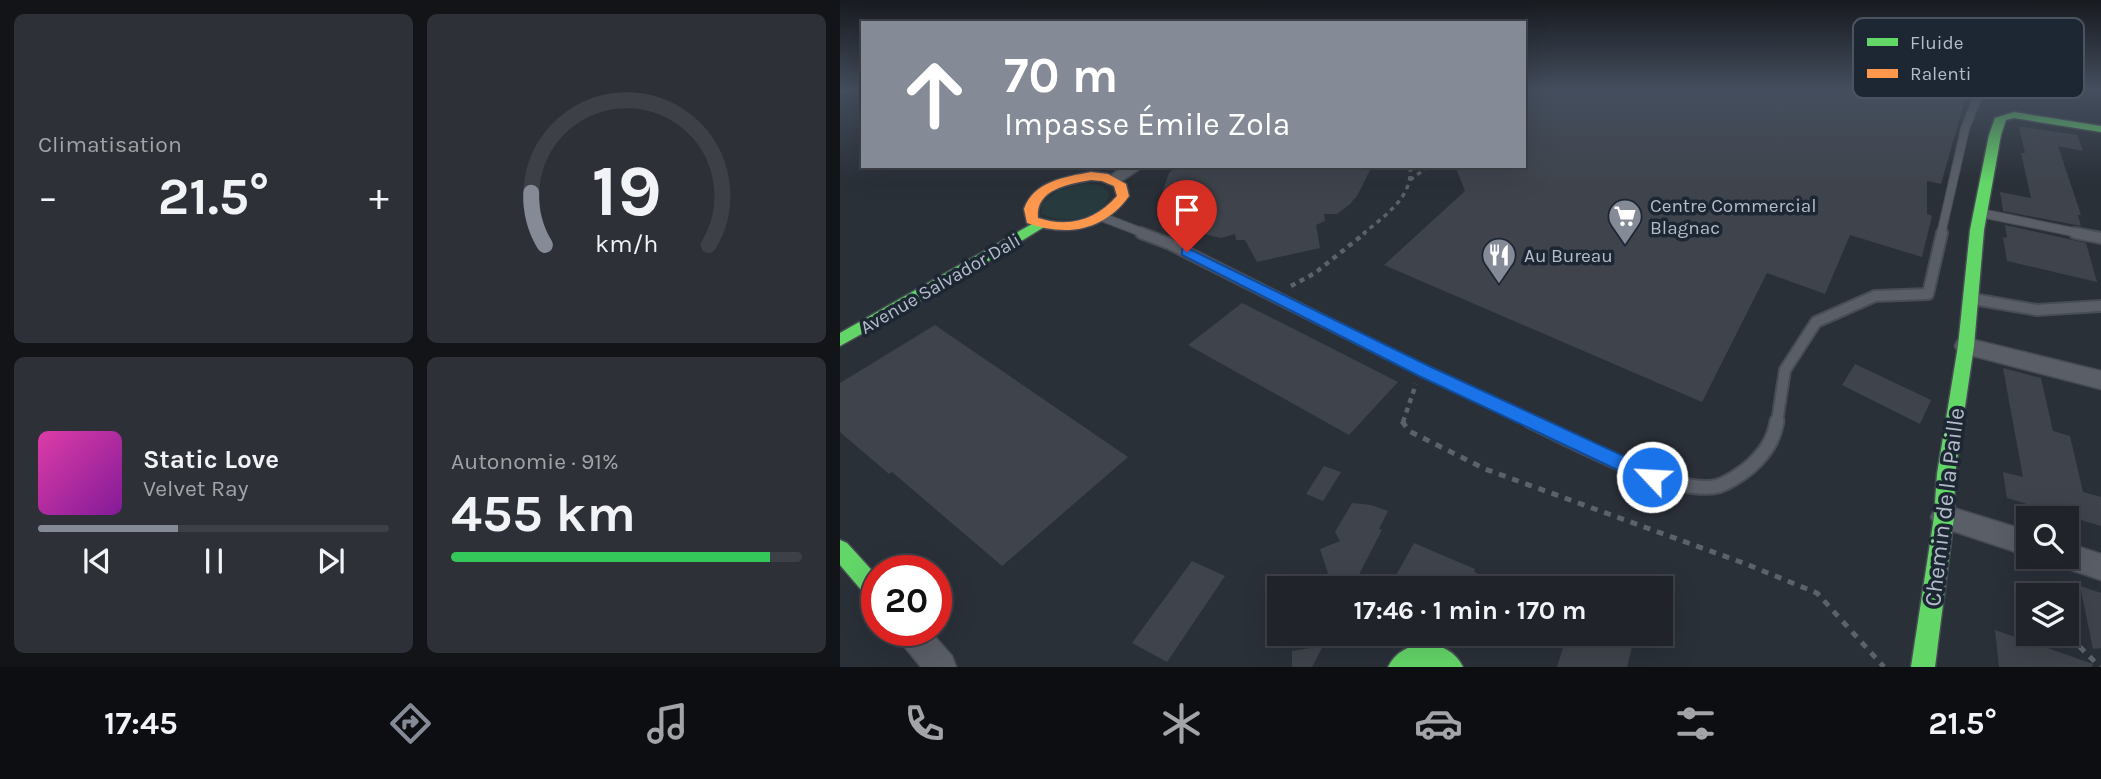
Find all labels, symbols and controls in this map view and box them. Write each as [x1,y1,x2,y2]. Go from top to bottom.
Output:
legend [1853,18,2084,98]
text: Fluide [1910,32,1963,54]
text: 70 m [1004,47,1118,104]
icon: ahead [889,49,980,140]
text: Ralenti [1910,63,1971,85]
text: Impasse Émile Zola [1004,106,1290,143]
text: Climatisation [38,131,182,158]
text: 19 [591,148,662,233]
text: 21.5° [158,166,269,227]
text: − [38,175,58,220]
text: + [369,175,389,220]
pin [1157,180,1217,252]
icon: arrive [1168,191,1206,229]
place label: Centre Commercial Blagnac [1650,195,1817,239]
supermarket icon: Centre Commercial Blagnac [1606,197,1644,246]
text: km/h [595,228,658,257]
street label: Avenue Salvador Dali [856,229,1025,339]
restaurant icon: Au Bureau [1480,236,1518,285]
place label: Au Bureau [1524,245,1613,267]
street label: Chemin de la Paille [1919,406,1970,608]
position arrow [1615,440,1689,514]
text: Static Love [143,444,279,475]
text: Autonomie · 91% [451,448,619,475]
text: Velvet Ray [143,475,248,502]
text: 455 km [451,483,636,544]
map controls [2016,506,2079,646]
button: search [2016,506,2079,569]
icon: previous [78,542,116,580]
icon: pause [195,542,233,580]
icon: next [312,542,350,580]
speed limit sign: 20 [861,555,952,646]
button: layers [2016,583,2079,646]
text: 17:46 · 1 min · 170 m [1353,595,1587,626]
icon: directions [386,699,435,748]
icon: music [643,699,692,748]
icon: phone [900,699,949,748]
icon: climate [1157,699,1206,748]
icon: car [1414,699,1463,748]
icon: filters [1671,699,1720,748]
text: 17:45 [104,705,178,742]
text: 21.5° [1928,705,1997,742]

